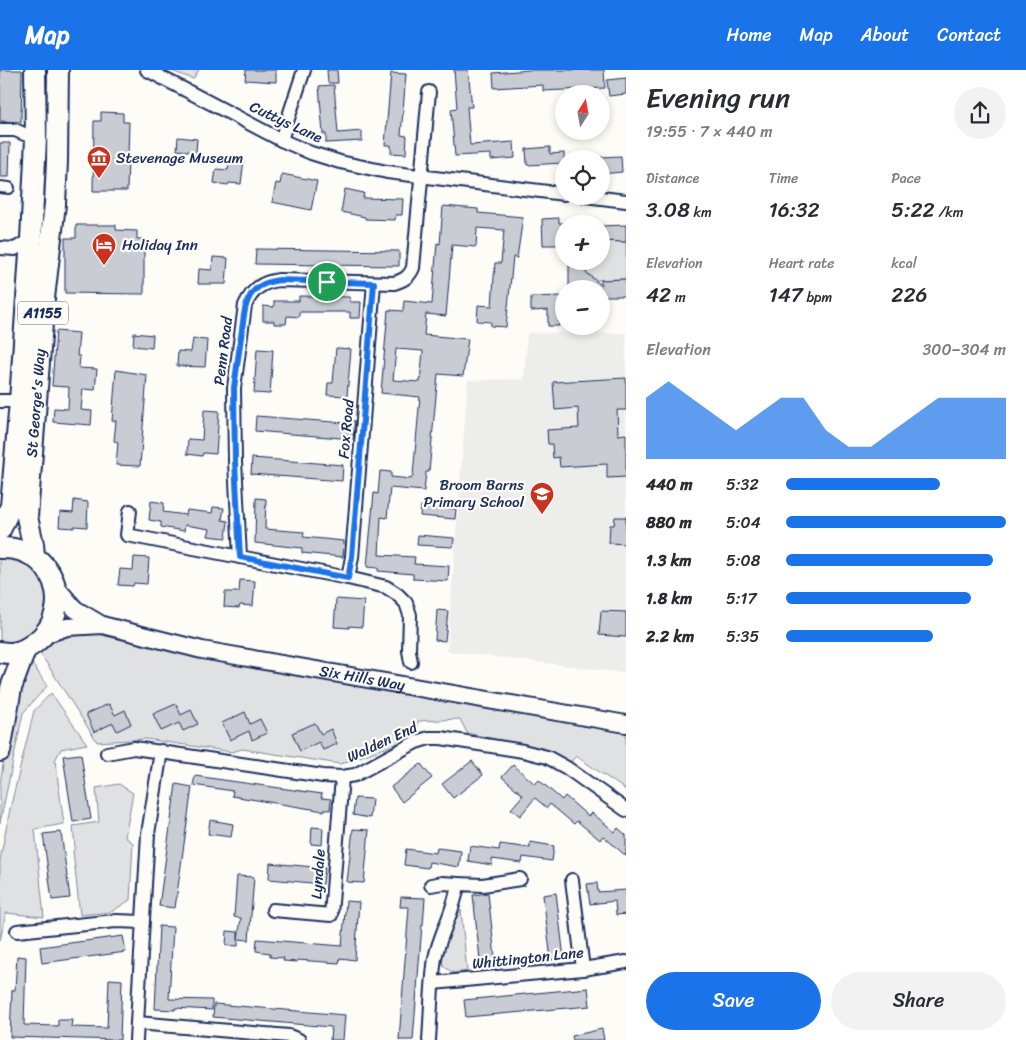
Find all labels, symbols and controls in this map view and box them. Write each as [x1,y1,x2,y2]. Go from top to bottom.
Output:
text: Map [25,14,69,56]
text: Home [727,19,772,51]
text: Map [800,19,833,51]
text: About [861,19,909,51]
text: Contact [937,19,1001,51]
text: Evening run [646,73,790,122]
north arrow [555,85,610,140]
map controls [555,85,610,335]
button: share [954,87,1006,139]
street label: Cuttys Lane [245,94,327,150]
text: 19:55 · 7 × 440 m [646,117,773,146]
museum icon: Stevenage Museum [86,145,112,179]
place label: Stevenage Museum [116,145,243,171]
button: locate [555,150,610,205]
text: Distance [646,166,699,191]
text: Time [769,166,798,191]
text: Pace [891,166,921,191]
text: 3.08 [646,191,690,229]
text: 16:32 [769,191,820,229]
text: 5:22 [891,191,935,229]
text: km [690,200,712,225]
text: /km [935,200,964,225]
button: + [555,215,610,270]
hotel icon: Holiday Inn [91,232,117,266]
place label: Holiday Inn [122,232,198,258]
text: Elevation [646,251,703,276]
text: Heart rate [769,251,834,276]
text: kcal [891,251,917,276]
pin [306,261,348,303]
icon: arrive [313,268,341,296]
text: 42 [646,276,671,314]
text: 147 [769,276,803,314]
text: 226 [891,276,928,314]
button: − [555,280,610,335]
text: m [671,285,686,310]
text: bpm [803,285,832,310]
road number: A1155 [18,302,68,324]
street label: Penn Road [206,314,240,387]
text: Elevation [646,335,711,364]
text: 300–304 m [923,335,1006,364]
street label: St George's Way [19,348,53,458]
street label: Fox Road [330,397,362,460]
text: 440 m [646,470,693,499]
text: 5:32 [726,470,759,499]
place label: Broom Barns Primary School [423,472,525,515]
school or university icon: Broom Barns Primary School [529,481,555,515]
text: 880 m [646,508,692,537]
text: 5:04 [726,508,761,537]
text: 1.3 km [646,546,691,575]
text: 5:08 [726,546,760,575]
text: 1.8 km [646,584,692,613]
text: 5:17 [726,584,757,613]
text: 2.2 km [646,622,694,651]
text: 5:35 [726,622,759,651]
street label: Six Hills Way [317,658,407,698]
street label: Walden End [342,714,423,770]
street label: Lyndale [303,848,333,900]
street label: Whittington Lane [471,939,585,977]
button: Save [646,972,821,1030]
button: Share [831,972,1006,1030]

